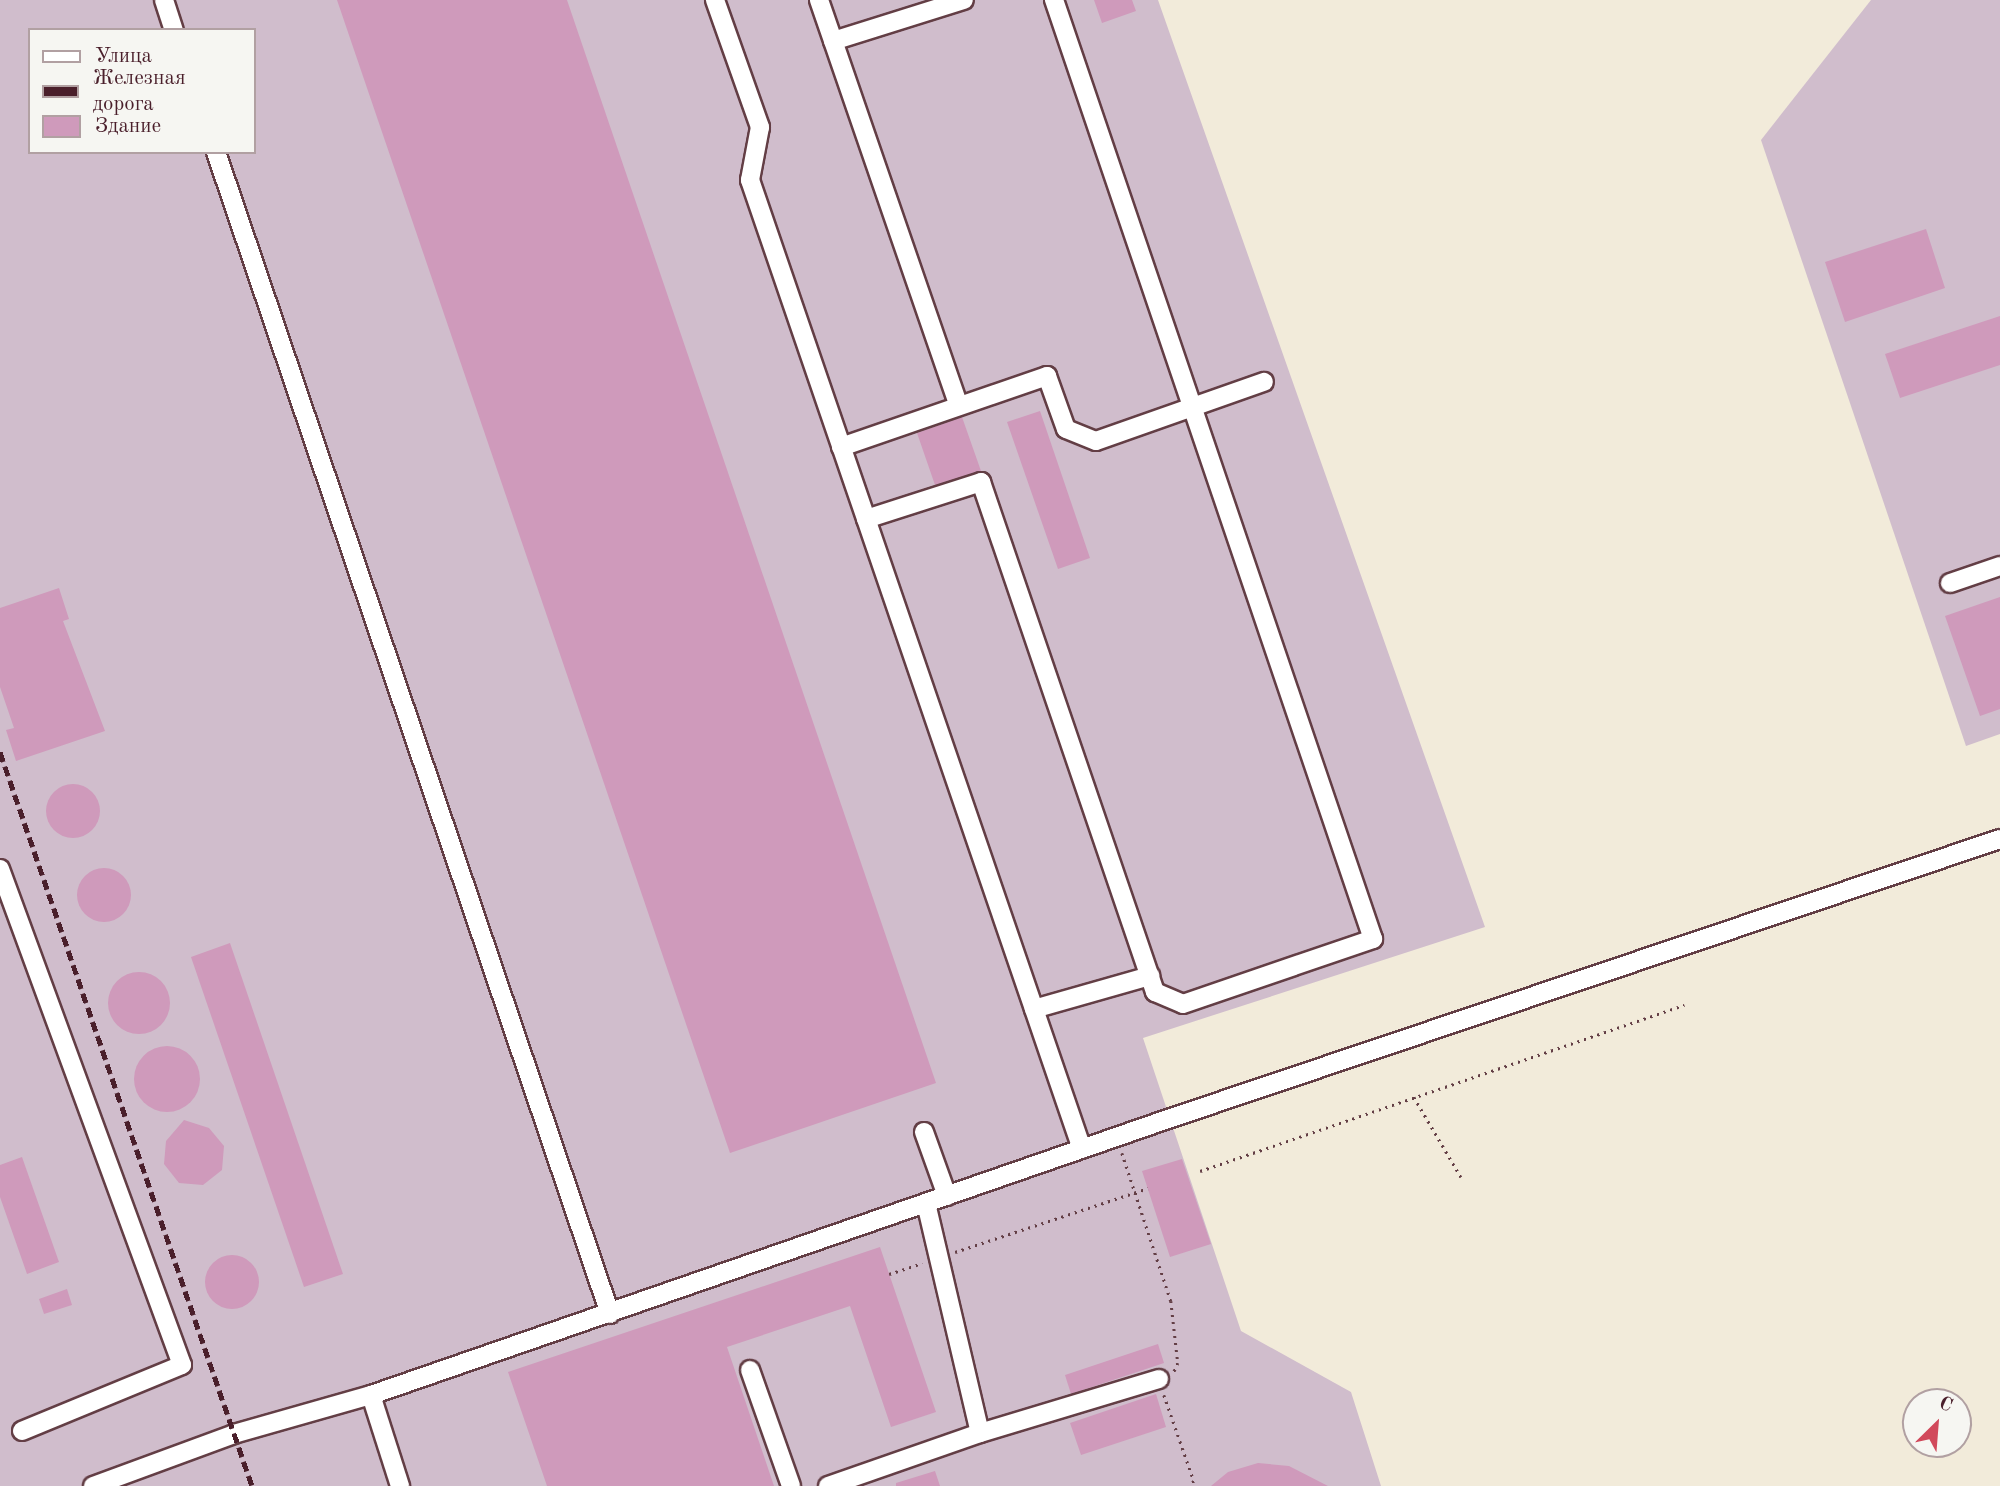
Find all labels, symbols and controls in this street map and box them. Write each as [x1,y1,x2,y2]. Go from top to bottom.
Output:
legend [28,28,256,154]
text: Улица [95,46,152,67]
text: Железная дорога [93,68,186,115]
text: Здание [95,116,161,137]
north arrow [1902,1388,1972,1458]
text: С [1936,1394,1955,1417]

